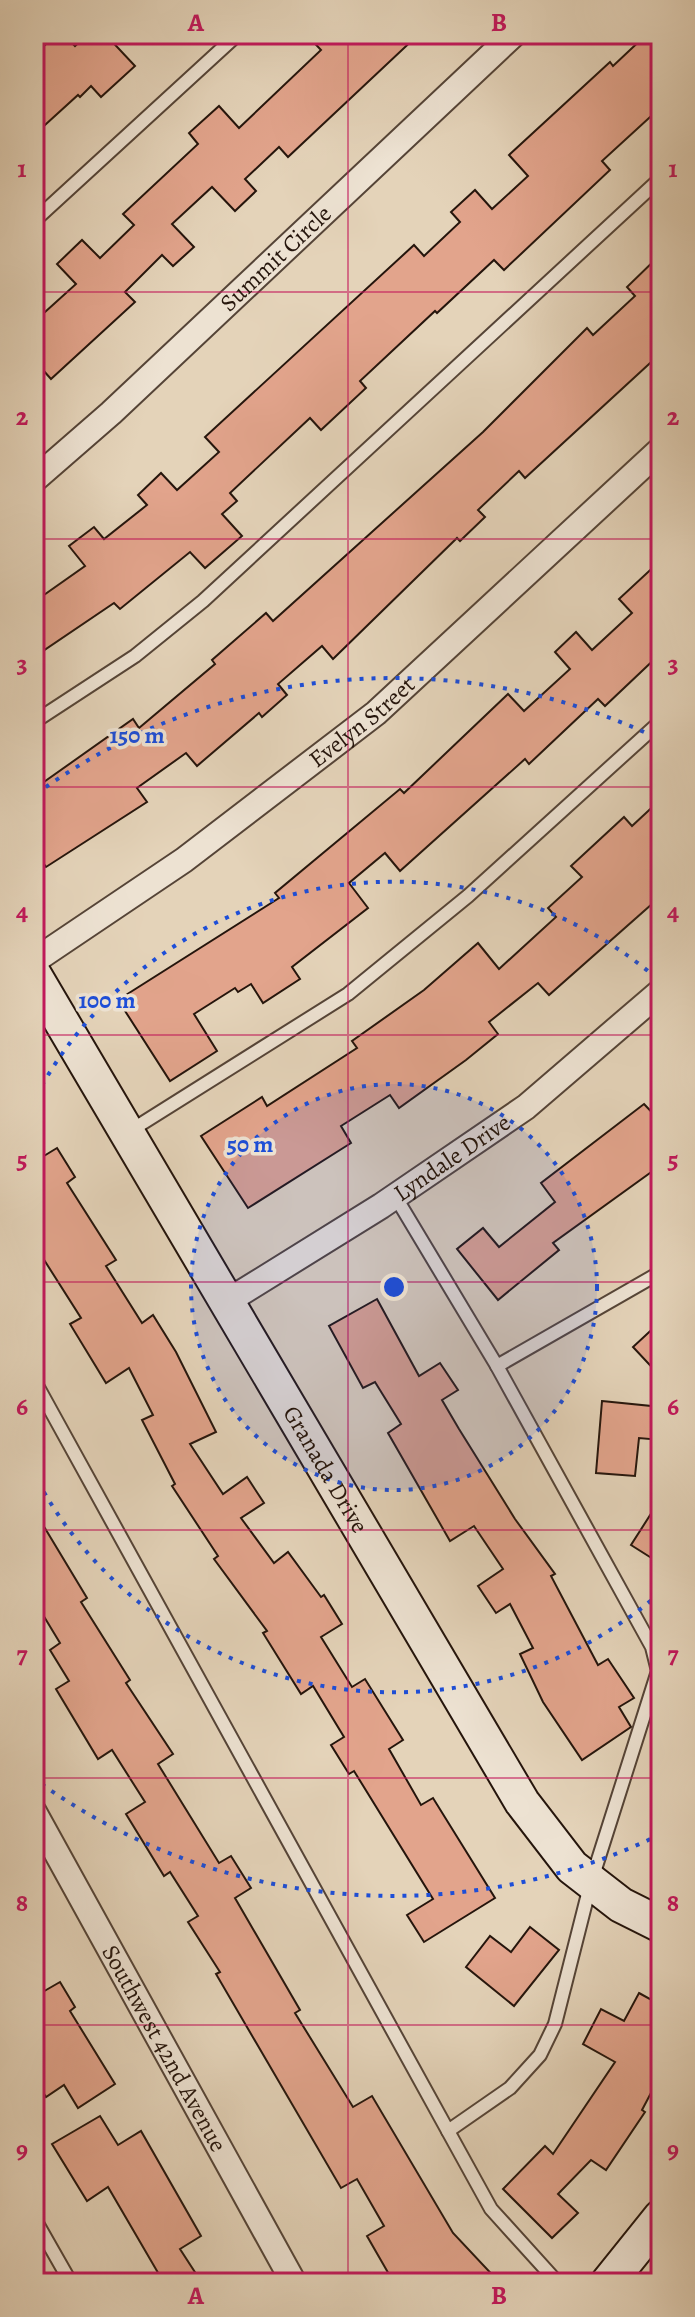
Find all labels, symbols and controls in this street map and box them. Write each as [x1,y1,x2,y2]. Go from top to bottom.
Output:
text: A [187,5,205,40]
text: B [491,5,507,40]
text: 1 [17,151,27,186]
text: 1 [668,151,678,186]
street label: Summit Circle [213,198,338,319]
text: 2 [16,399,29,434]
text: 2 [667,399,680,434]
text: 3 [16,646,28,681]
text: 3 [667,646,679,681]
street label: Evelyn Street [302,669,422,775]
text: 150 m [109,719,165,751]
text: 4 [16,894,28,929]
text: 4 [667,894,679,929]
text: 100 m [78,984,136,1016]
street label: Lyndale Drive [387,1106,517,1209]
text: 50 m [227,1128,273,1160]
text: 5 [16,1142,28,1177]
text: 5 [667,1142,679,1177]
centre of rings [380,1273,408,1301]
text: 6 [16,1389,28,1424]
text: 6 [667,1389,679,1424]
street label: Granada Drive [276,1400,376,1539]
text: 7 [16,1637,28,1672]
text: 7 [667,1637,679,1672]
text: 8 [16,1885,28,1920]
text: 8 [667,1885,679,1920]
street label: Southwest 42nd Avenue [94,1939,234,2158]
text: 9 [16,2132,28,2167]
text: 9 [667,2132,679,2167]
text: A [187,2278,205,2313]
text: B [491,2278,507,2313]

